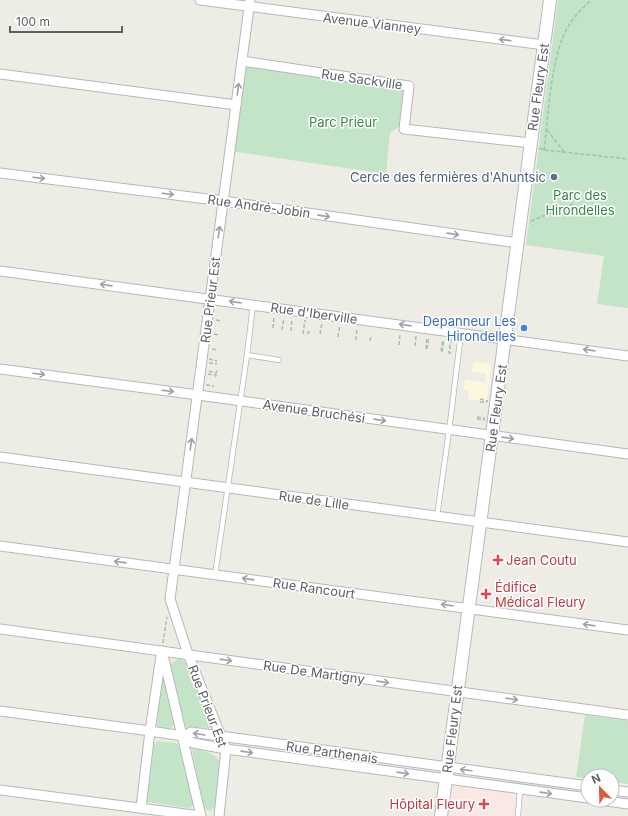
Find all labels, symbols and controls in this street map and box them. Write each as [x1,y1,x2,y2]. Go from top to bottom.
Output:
scale bar [10,8,122,34]
street label: Avenue Vianney [322,9,422,37]
text: 100 m [16,14,50,29]
one-way arrow [499,36,512,44]
street label: Rue Fleury Est [524,42,552,132]
street label: Rue Sackville [320,65,404,93]
one-way arrow [234,83,242,96]
park label: Parc Prieur [309,114,377,130]
place label: Cercle des fermières d'Ahuntsic [350,169,546,185]
marker: Cercle des fermières d'Ahuntsic [549,172,559,182]
one-way arrow [32,174,45,181]
park label: Parc des Hirondelles [545,187,615,218]
one-way arrow [161,190,174,198]
street label: Rue André-Jobin [207,191,311,221]
one-way arrow [317,212,330,220]
one-way arrow [215,226,223,239]
one-way arrow [446,230,459,238]
street label: Rue Prieur Est [197,256,223,344]
one-way arrow [100,281,113,289]
one-way arrow [229,298,242,306]
street label: Rue d'Iberville [270,299,358,327]
place label: Depanneur Les Hirondelles [423,313,516,344]
one-way arrow [399,322,412,329]
marker: Depanneur Les Hirondelles [519,323,529,333]
one-way arrow [583,347,596,354]
street label: Rue Fleury Est [482,363,510,453]
one-way arrow [32,370,45,378]
one-way arrow [161,387,174,395]
street label: Avenue Bruchési [262,396,366,426]
one-way arrow [373,416,386,424]
one-way arrow [501,434,514,442]
one-way arrow [187,438,195,451]
street label: Rue de Lille [278,487,350,513]
place label: Jean Coutu [506,552,577,568]
marker: Jean Coutu [493,555,503,565]
one-way arrow [114,558,127,566]
street label: Rue Rancourt [272,574,356,602]
one-way arrow [242,575,255,583]
place label: Édifice Médical Fleury [495,579,586,610]
marker: Édifice Médical Fleury [480,588,492,600]
one-way arrow [441,601,454,609]
one-way arrow [583,621,596,629]
one-way arrow [219,656,232,664]
street label: Rue De Martigny [262,657,366,687]
street label: Rue Prieur Est [185,663,231,749]
one-way arrow [376,678,389,685]
street label: Rue Fleury Est [439,684,465,774]
one-way arrow [505,695,518,703]
one-way arrow [192,729,205,737]
street label: Rue Parthenais [285,738,379,766]
one-way arrow [240,748,253,756]
one-way arrow [460,766,473,774]
north arrow [580,768,620,808]
one-way arrow [396,769,409,777]
text: N [589,771,603,787]
one-way arrow [539,789,552,797]
place label: Hôpital Fleury [390,796,475,812]
marker: Hôpital Fleury [478,798,490,810]

